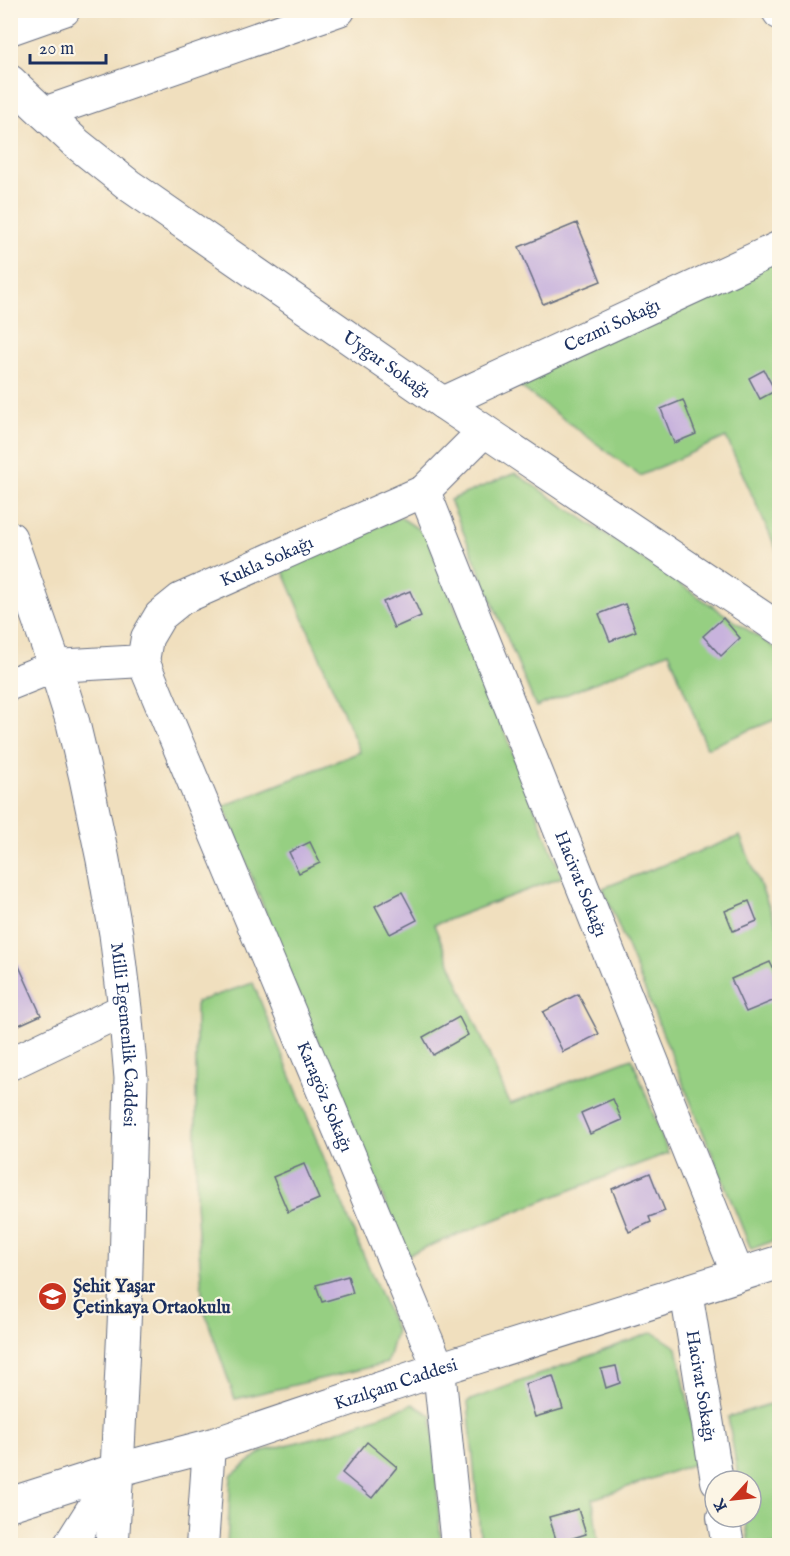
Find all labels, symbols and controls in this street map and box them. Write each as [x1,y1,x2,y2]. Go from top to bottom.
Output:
scale bar [30,27,106,65]
text: 20 m [39,38,74,61]
street label: Cezmi Sokağı [561,294,664,358]
street label: Uygar Sokağı [337,327,435,404]
street label: Kukla Sokağı [217,532,317,593]
street label: Hacivat Sokağı [548,828,612,941]
street label: Milli Egemenlik Caddesi [104,941,141,1127]
street label: Karagöz Sokağı [290,1038,357,1156]
place label: Şehit Yaşar Çetinkaya Ortaokulu [73,1276,231,1320]
school or university icon: Şehit Yaşar Çetinkaya Ortaokulu [36,1280,68,1312]
street label: Hacivat Sokağı [680,1329,720,1443]
street label: Kızılçam Caddesi [331,1354,461,1416]
north arrow [703,1469,763,1529]
text: K [709,1494,733,1515]

